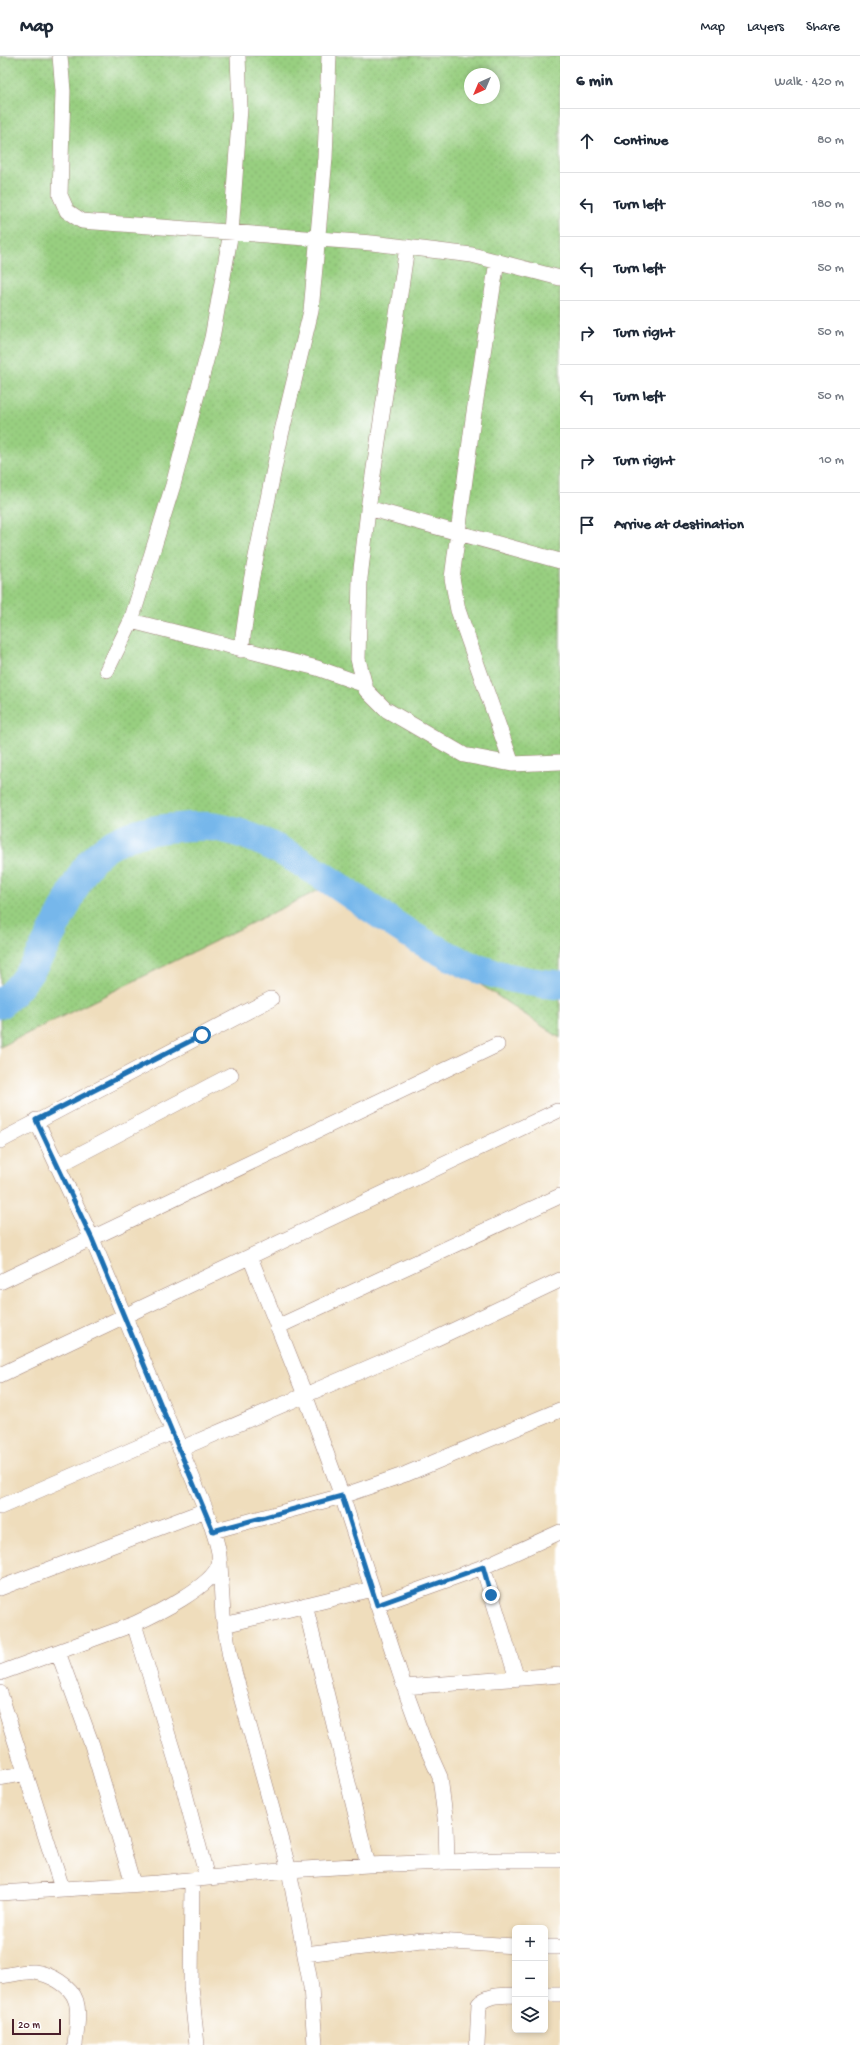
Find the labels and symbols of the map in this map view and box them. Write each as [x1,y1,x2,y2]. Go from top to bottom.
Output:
north arrow [464,68,500,104]
route start [193,1026,211,1044]
route end [482,1586,500,1604]
scale bar [12,2017,61,2036]

